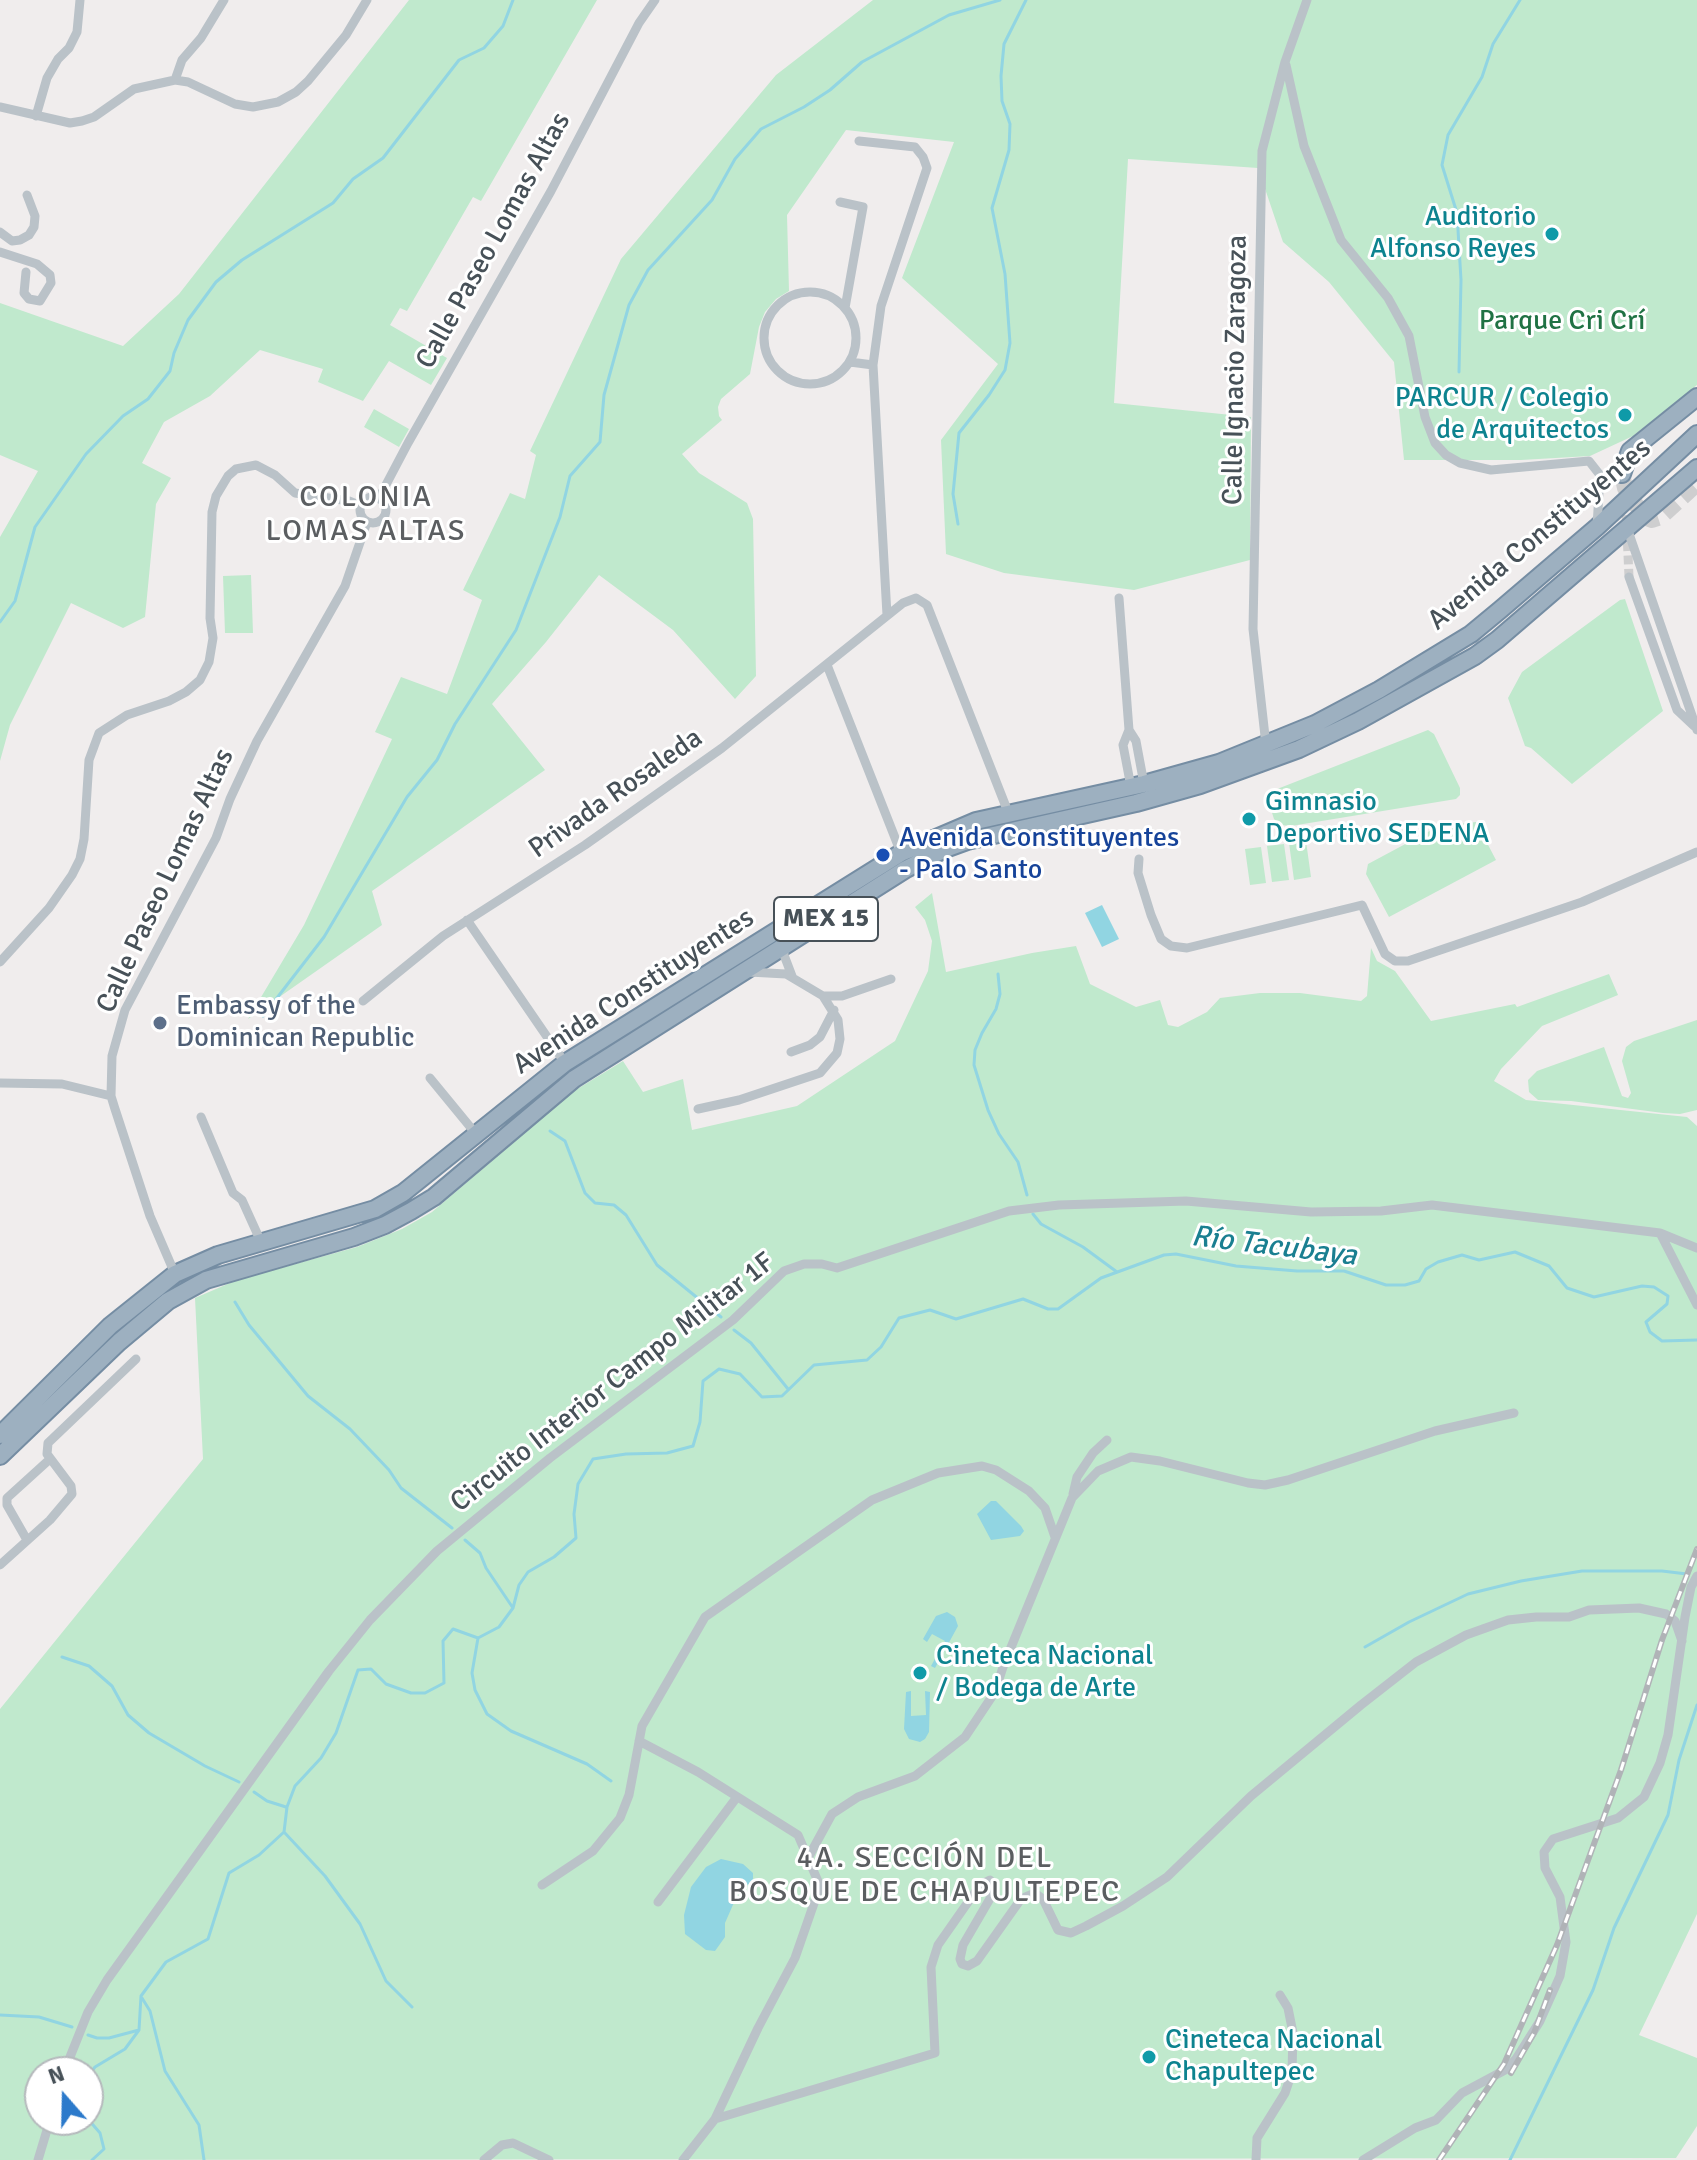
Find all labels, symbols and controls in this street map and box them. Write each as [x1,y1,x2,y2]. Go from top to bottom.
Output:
street label: Calle Paseo Lomas Altas [410,107,578,375]
place label: Auditorio Alfonso Reyes [1370,201,1536,267]
marker: Auditorio Alfonso Reyes [1543,225,1561,243]
street label: Calle Ignacio Zaragoza [1217,235,1255,505]
park label: Parque Cri Crí [1479,305,1645,339]
place label: PARCUR / Colegio de Arquitectos [1395,382,1609,448]
marker: PARCUR / Colegio de Arquitectos [1616,406,1634,424]
street label: Avenida Constituyentes [1422,432,1658,638]
district label: COLONIA LOMAS ALTAS [265,480,467,550]
street label: Privada Rosaleda [523,722,709,866]
street label: Calle Paseo Lomas Altas [90,744,242,1018]
place label: Gimnasio Deportivo SEDENA [1265,786,1489,852]
marker: Gimnasio Deportivo SEDENA [1240,810,1258,828]
place label: Avenida Constituyentes - Palo Santo [899,822,1179,888]
marker: Avenida Constituyentes - Palo Santo [874,846,892,864]
road number: MEX 15 [774,897,878,941]
street label: Avenida Constituyentes [507,902,761,1082]
place label: Embassy of the Dominican Republic [176,990,415,1056]
marker: Embassy of the Dominican Republic [151,1014,169,1032]
water label: Río Tacubaya [1189,1219,1359,1275]
street label: Circuito Interior Campo Militar 1F [444,1246,782,1520]
place label: Cineteca Nacional / Bodega de Arte [936,1640,1153,1706]
marker: Cineteca Nacional / Bodega de Arte [911,1664,929,1682]
district label: 4A. SECCIÓN DEL BOSQUE DE CHAPULTEPEC [729,1841,1121,1912]
place label: Cineteca Nacional Chapultepec [1165,2024,1382,2090]
marker: Cineteca Nacional Chapultepec [1140,2048,1158,2066]
north arrow [24,2056,104,2136]
text: N [44,2060,68,2090]

